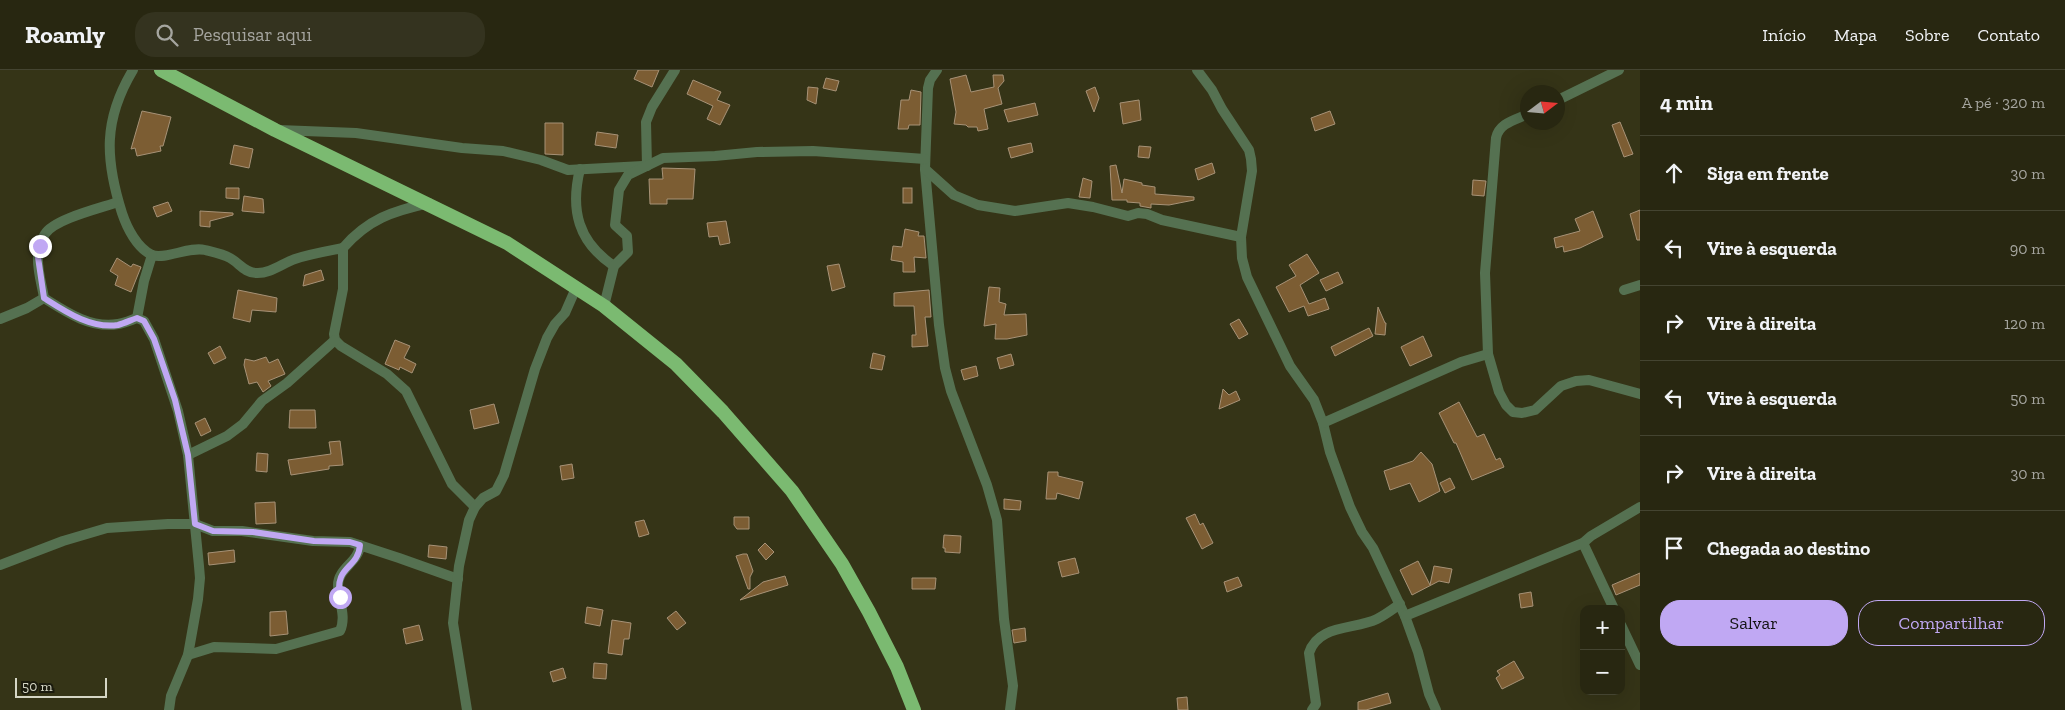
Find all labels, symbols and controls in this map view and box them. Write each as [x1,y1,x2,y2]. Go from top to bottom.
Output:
search box [135,12,485,57]
text: Roamly [25,20,105,49]
icon: search [153,21,181,49]
text: Pesquisar aqui [193,23,312,46]
text: Início [1762,24,1806,46]
text: Mapa [1834,24,1877,46]
text: Sobre [1905,24,1950,46]
text: Contato [1978,24,2040,46]
north arrow [1520,85,1565,130]
text: 4 min [1660,90,1713,115]
text: A pé · 320 m [1962,93,2045,112]
icon: ahead [1660,159,1688,187]
text: Siga em frente [1707,162,1829,185]
text: 30 m [2011,164,2045,183]
icon: left [1660,234,1688,262]
route end [29,235,52,258]
text: Vire à esquerda [1707,237,1837,260]
text: 90 m [2010,239,2045,258]
icon: right [1660,309,1688,337]
text: Vire à direita [1707,312,1816,335]
text: 120 m [2004,314,2045,333]
icon: left [1660,384,1688,412]
text: Vire à esquerda [1707,387,1837,410]
text: 50 m [2010,389,2045,408]
icon: right [1660,459,1688,487]
text: Vire à direita [1707,462,1816,485]
text: 30 m [2011,464,2045,483]
icon: arrive [1660,534,1688,562]
text: Chegada ao destino [1707,537,1870,560]
route start [329,586,352,609]
button: Salvar [1660,600,1848,646]
button: Compartilhar [1858,600,2045,646]
map controls [1580,605,1625,695]
button: + [1580,605,1625,650]
button: − [1580,650,1625,695]
scale bar [15,675,108,698]
text: 50 m [22,678,53,695]

